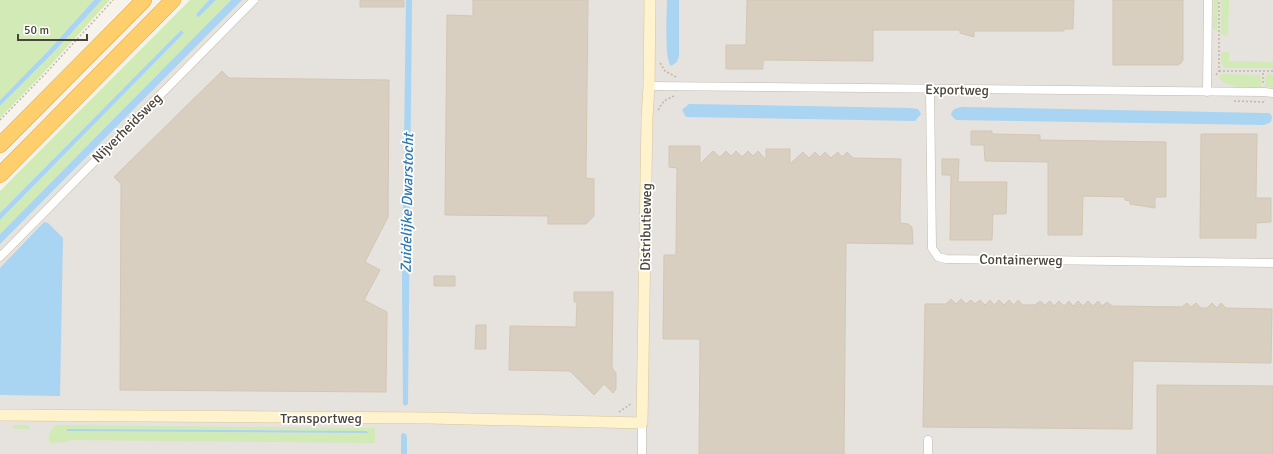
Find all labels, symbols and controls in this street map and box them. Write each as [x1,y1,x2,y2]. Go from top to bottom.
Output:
scale bar [18,16,87,42]
text: 50 m [24,23,49,38]
street label: Exportweg [925,81,989,99]
street label: Nijverheidsweg [89,90,165,166]
water label: Zuidelijke Dwarstocht [397,131,417,273]
street label: Distributieweg [637,183,655,271]
street label: Containerweg [979,251,1063,269]
street label: Transportweg [280,410,362,427]

